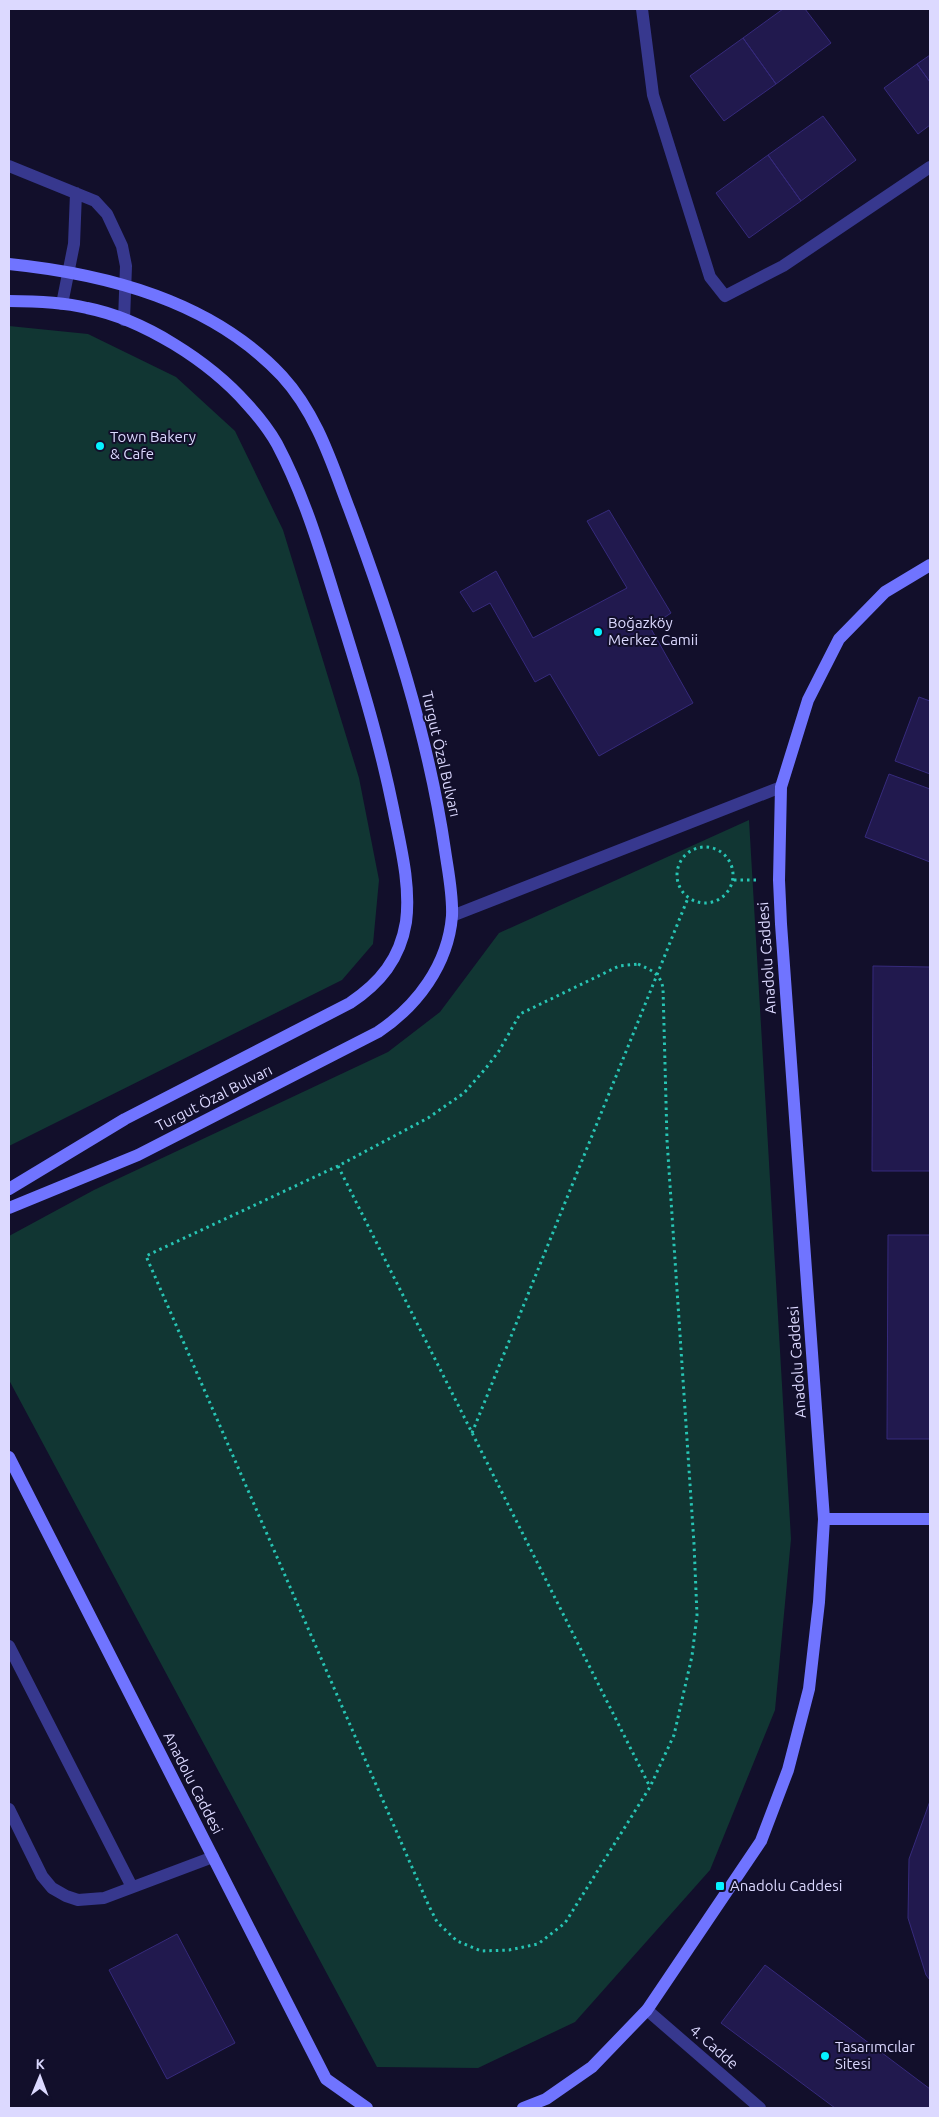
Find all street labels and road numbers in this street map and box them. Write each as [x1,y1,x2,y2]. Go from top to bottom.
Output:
street label: Turgut Özal Bulvarı [419,689,464,818]
street label: Anadolu Caddesi [754,901,779,1015]
street label: Turgut Özal Bulvarı [153,1061,275,1134]
street label: Anadolu Caddesi [784,1305,809,1419]
street label: Anadolu Caddesi [160,1729,227,1837]
street label: 4. Cadde [687,2021,742,2072]

